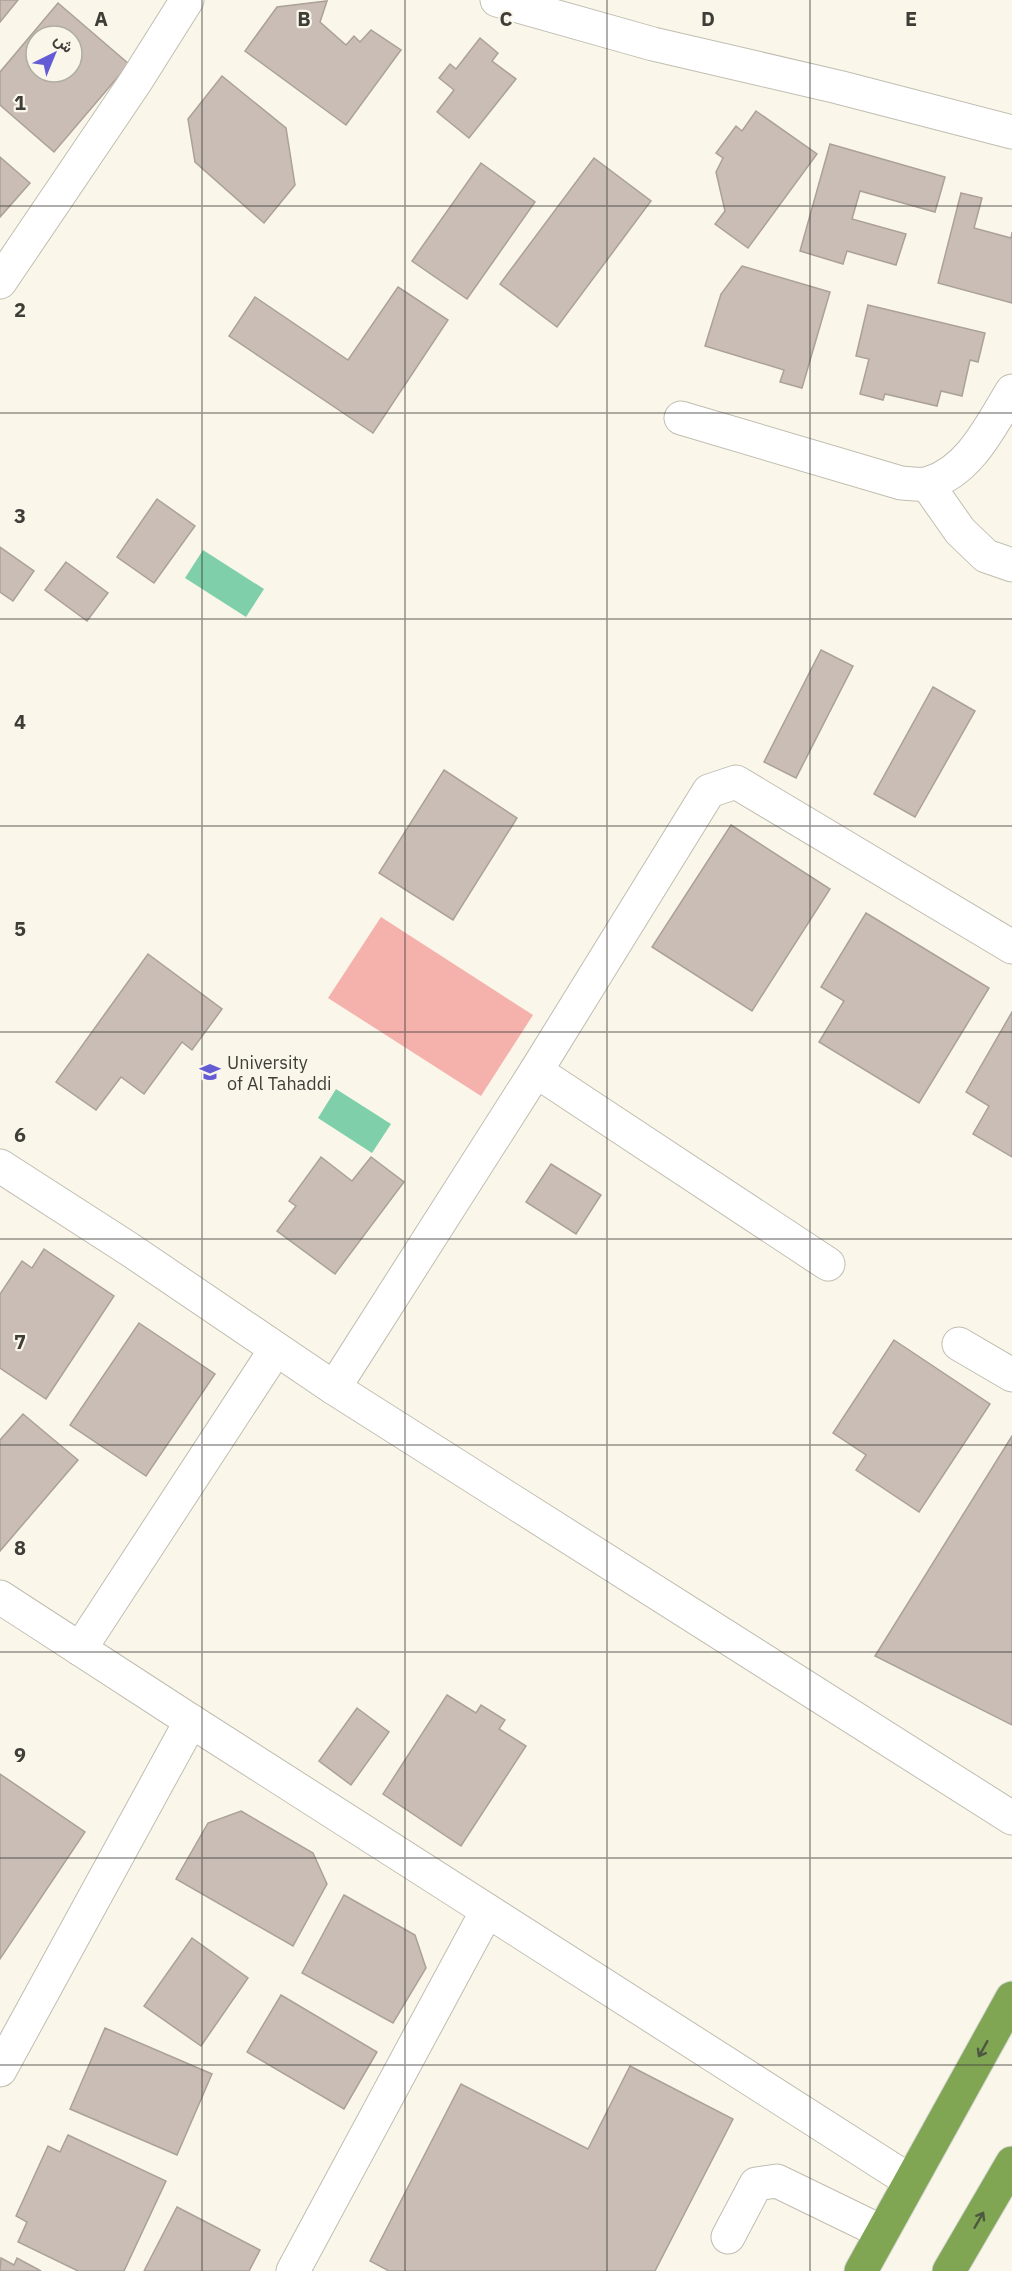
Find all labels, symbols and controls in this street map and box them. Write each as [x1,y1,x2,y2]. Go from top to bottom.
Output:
text: A [94,5,108,32]
text: B [297,5,311,32]
text: C [499,5,513,32]
text: D [701,5,715,32]
text: E [905,5,917,32]
north arrow [24,24,84,84]
text: ش [50,29,78,57]
text: 1 [14,89,26,116]
text: 2 [14,296,26,323]
text: 3 [14,502,26,529]
text: 4 [14,708,26,735]
text: 5 [14,915,26,942]
place label: University of Al Tahaddi [227,1051,332,1095]
school or university icon: University of Al Tahaddi [198,1060,222,1084]
text: 6 [14,1121,26,1148]
text: 7 [14,1328,26,1355]
text: 8 [14,1534,26,1561]
text: 9 [14,1741,26,1768]
one-way arrow [977,2040,989,2057]
one-way arrow [973,2212,985,2229]

